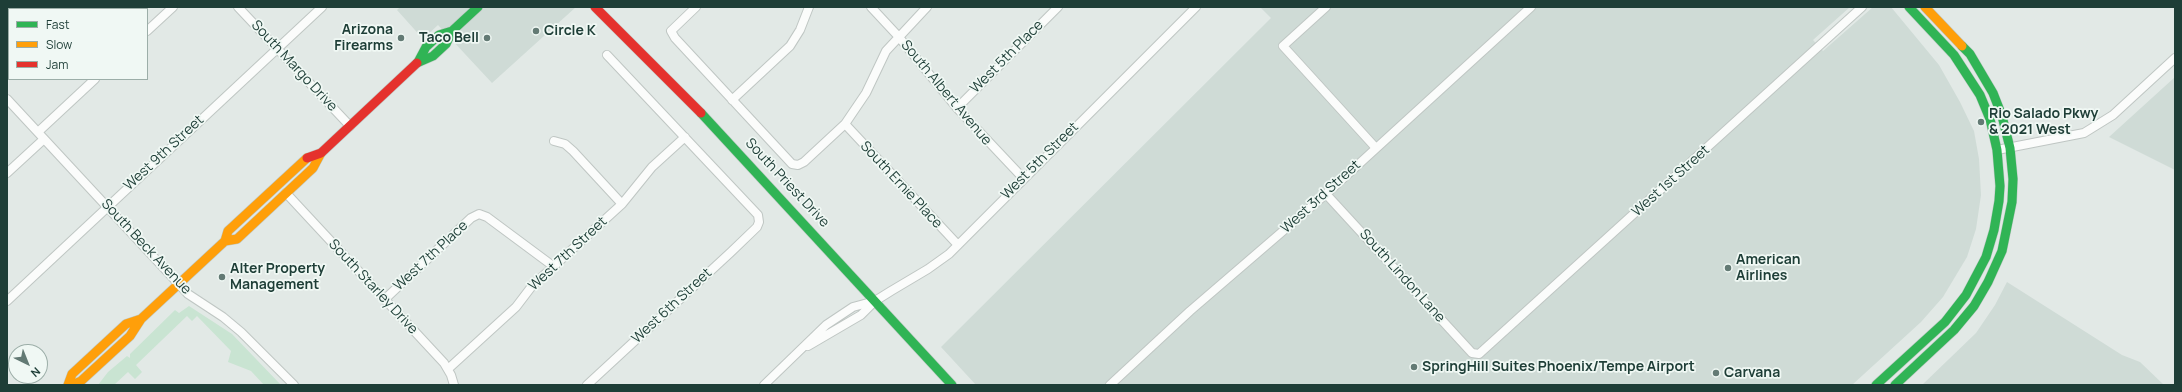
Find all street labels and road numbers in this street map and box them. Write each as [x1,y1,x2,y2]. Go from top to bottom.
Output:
street label: South Margo Drive [247,17,341,115]
street label: West 5th Place [967,17,1047,97]
street label: South Albert Avenue [897,37,995,149]
street label: West 9th Street [121,112,207,194]
street label: West 5th Street [998,119,1082,203]
street label: South Priest Drive [742,135,832,231]
street label: South Ernie Place [856,138,946,232]
street label: West 1st Street [1629,142,1713,220]
street label: West 3rd Street [1278,157,1364,237]
street label: South Beck Avenue [98,196,194,298]
street label: West 7th Street [525,213,611,295]
street label: West 7th Place [390,217,472,295]
street label: South Lindon Lane [1356,226,1448,326]
street label: South Starley Drive [325,236,421,338]
street label: West 6th Street [629,265,715,347]

